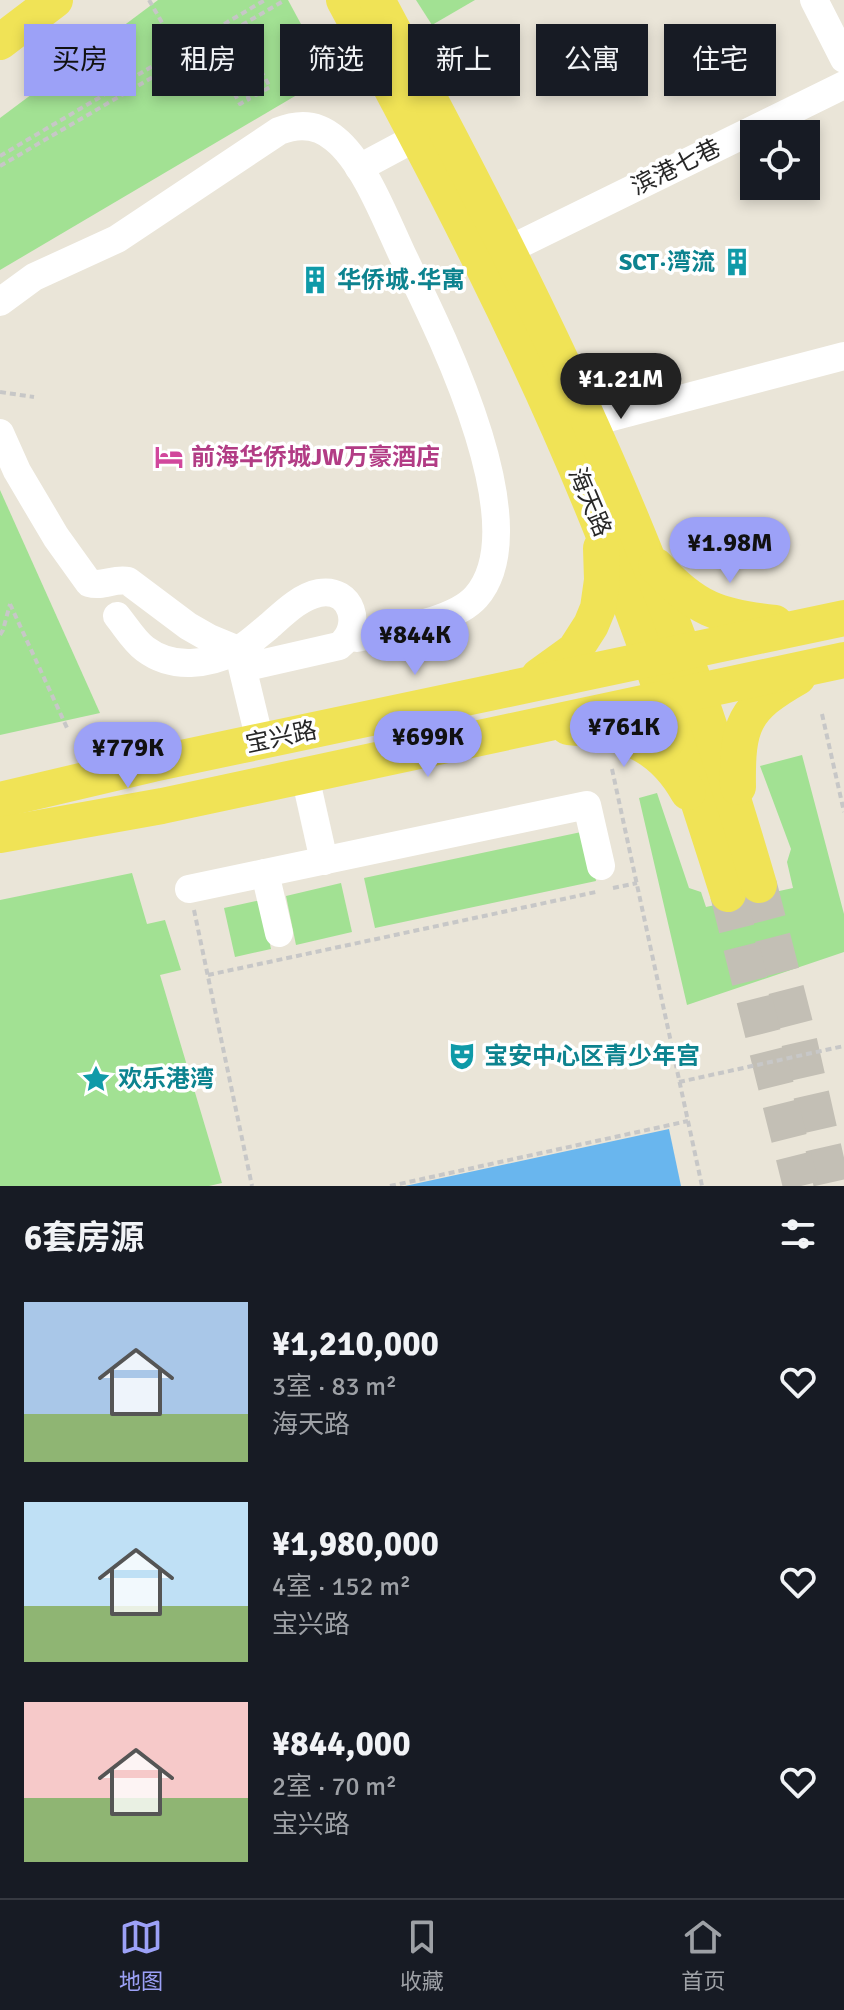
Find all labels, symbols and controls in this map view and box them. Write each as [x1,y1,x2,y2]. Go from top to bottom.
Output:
chip: 买房 [24,24,136,96]
chip: 租房 [152,24,264,96]
chip: 筛选 [280,24,392,96]
chip: 新上 [408,24,520,96]
chip: 公寓 [536,24,648,96]
chip: 住宅 [664,24,776,96]
map controls [740,120,820,200]
button: locate [740,120,820,200]
street label: 滨港七巷 [626,132,726,202]
place label: SCT·湾流 [619,247,715,277]
building icon: SCT·湾流 [722,247,752,277]
building icon: 华侨城·华寓 [300,265,330,295]
place label: 华侨城·华寓 [337,265,465,295]
pin: ¥1.21M [556,353,686,421]
text: ¥1.21M [578,363,664,395]
hotel icon: 前海华侨城JW万豪酒店 [154,442,184,472]
place label: 前海华侨城JW万豪酒店 [191,442,440,472]
street label: 海天路 [562,463,618,541]
pin: ¥1.98M [665,517,795,585]
text: ¥1.98M [687,527,773,559]
pin: ¥844K [359,609,471,677]
text: ¥844K [379,619,451,651]
pin: ¥761K [568,701,680,769]
pin: ¥699K [372,711,484,779]
text: ¥761K [588,711,660,743]
street label: 宝兴路 [243,715,319,759]
text: ¥699K [392,721,464,753]
pin: ¥779K [72,722,184,790]
text: ¥779K [92,732,164,764]
theatre icon: 宝安中心区青少年宫 [447,1041,477,1071]
place label: 宝安中心区青少年宫 [484,1041,700,1071]
place icon: 欢乐港湾 [81,1064,111,1094]
place label: 欢乐港湾 [118,1064,214,1094]
icon: filters [776,1212,820,1256]
text: 6套房源 [24,1217,144,1259]
text: ¥1,210,000 [272,1323,439,1365]
icon: home [88,1334,184,1430]
icon: heart [776,1360,820,1404]
text: 3室 · 83 m² [272,1371,397,1403]
text: 海天路 [272,1409,350,1441]
text: ¥1,980,000 [272,1523,439,1565]
icon: home [88,1534,184,1630]
icon: heart [776,1560,820,1604]
text: 4室 · 152 m² [272,1571,411,1603]
text: 宝兴路 [272,1609,350,1641]
text: ¥844,000 [272,1723,411,1765]
icon: home [88,1734,184,1830]
icon: heart [776,1760,820,1804]
text: 2室 · 70 m² [272,1771,397,1803]
text: 宝兴路 [272,1809,350,1841]
tab: 地图 [119,1915,163,1995]
tab: 收藏 [400,1915,444,1995]
tab: 首页 [681,1915,725,1995]

